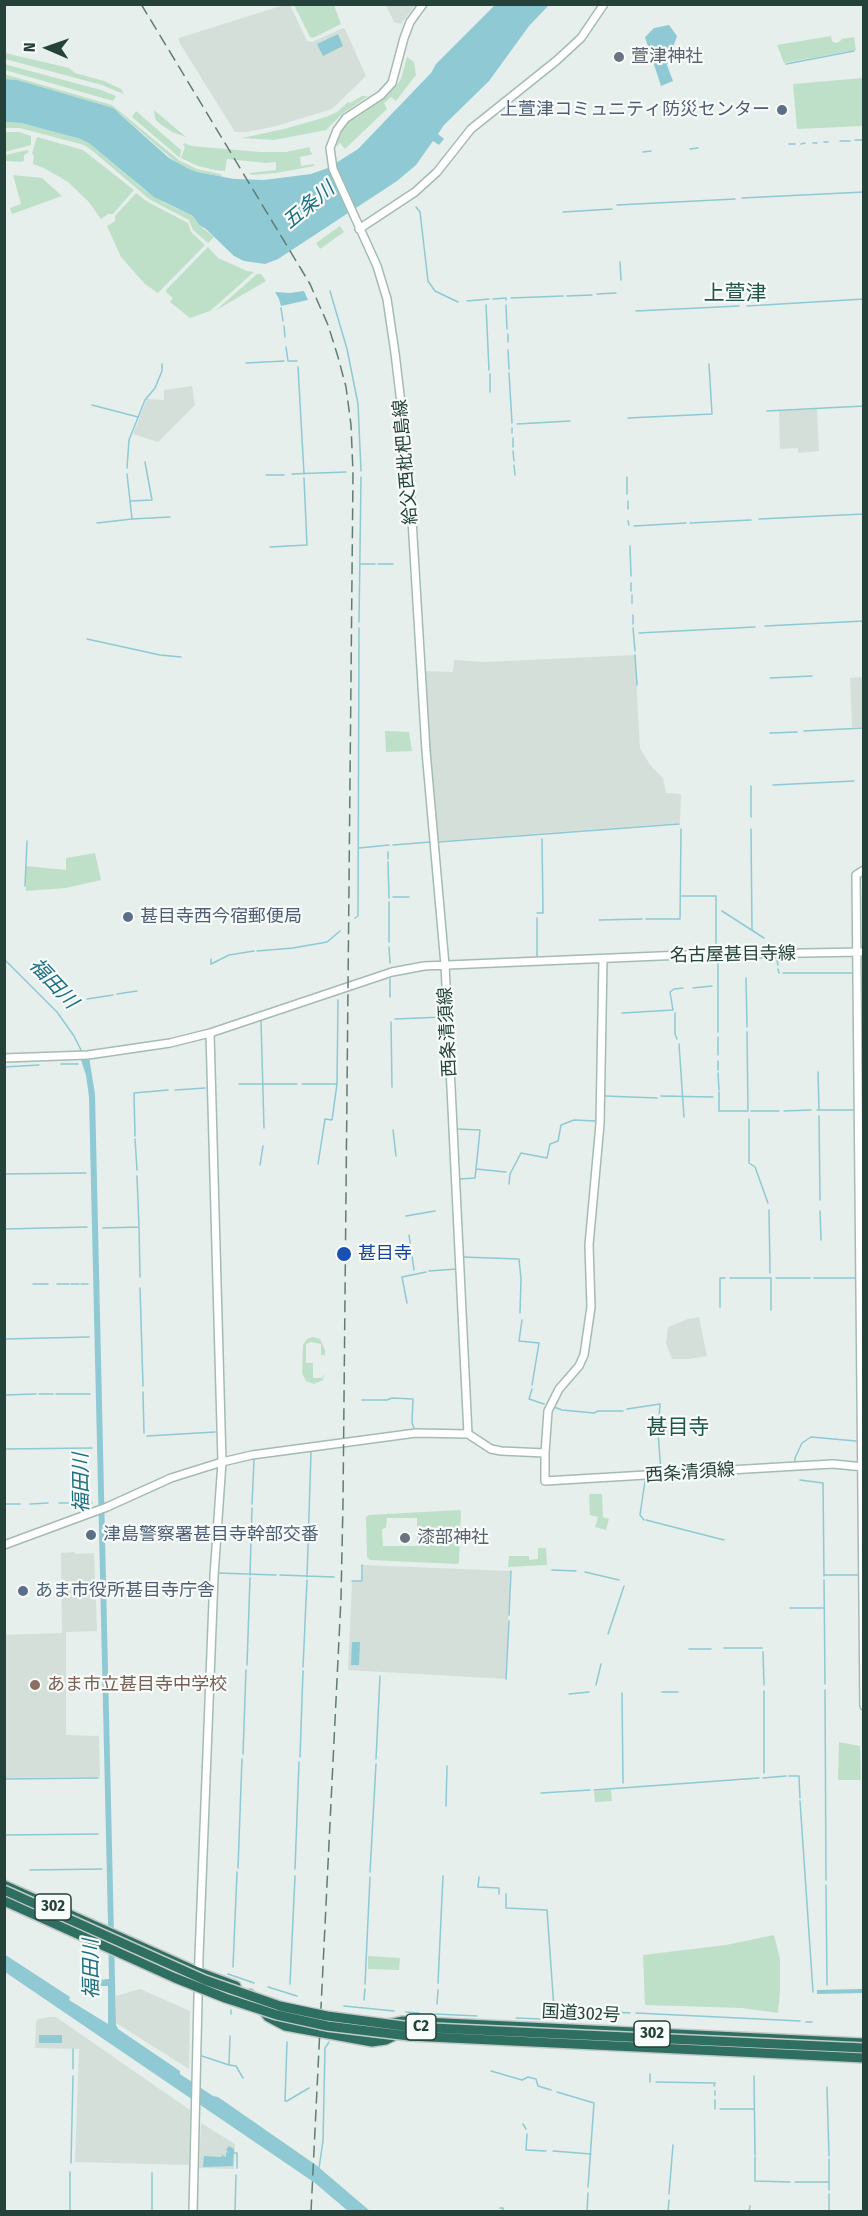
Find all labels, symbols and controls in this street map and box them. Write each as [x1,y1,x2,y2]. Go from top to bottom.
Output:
north arrow [18,18,78,78]
text: N [20,42,39,52]
place label: 萱津神社 [631,46,703,68]
marker: 萱津神社 [612,50,626,64]
place label: 上萱津コミュニティ防災センター [500,99,770,121]
marker: 上萱津コミュニティ防災センター [775,103,789,117]
water label: 五条川 [278,178,340,234]
district label: 上萱津 [704,281,766,307]
street label: 給父西枇杷島線 [390,398,422,526]
place label: 甚目寺西今宿郵便局 [140,906,302,928]
marker: 甚目寺西今宿郵便局 [121,910,135,924]
street label: 名古屋甚目寺線 [670,943,796,967]
water label: 福田川 [24,954,82,1014]
street label: 西条清須線 [435,986,461,1078]
place label: 甚目寺 [358,1243,412,1265]
marker: 甚目寺 [335,1245,353,1263]
district label: 甚目寺 [647,1415,709,1441]
water label: 福田川 [69,1453,95,1513]
street label: 西条清須線 [644,1459,736,1487]
place label: 津島警察署甚目寺幹部交番 [103,1524,319,1546]
place label: 漆部神社 [417,1527,489,1549]
marker: 津島警察署甚目寺幹部交番 [84,1528,98,1542]
marker: 漆部神社 [398,1531,412,1545]
place label: あま市役所甚目寺庁舎 [35,1580,215,1602]
marker: あま市役所甚目寺庁舎 [16,1584,30,1598]
place label: あま市立甚目寺中学校 [47,1674,227,1696]
marker: あま市立甚目寺中学校 [28,1678,42,1692]
road number: 302 [35,1894,71,1920]
water label: 福田川 [79,1939,105,1999]
street label: 国道302号 [541,2001,621,2027]
road number: C2 [406,2014,436,2040]
road number: 302 [634,2021,670,2047]

